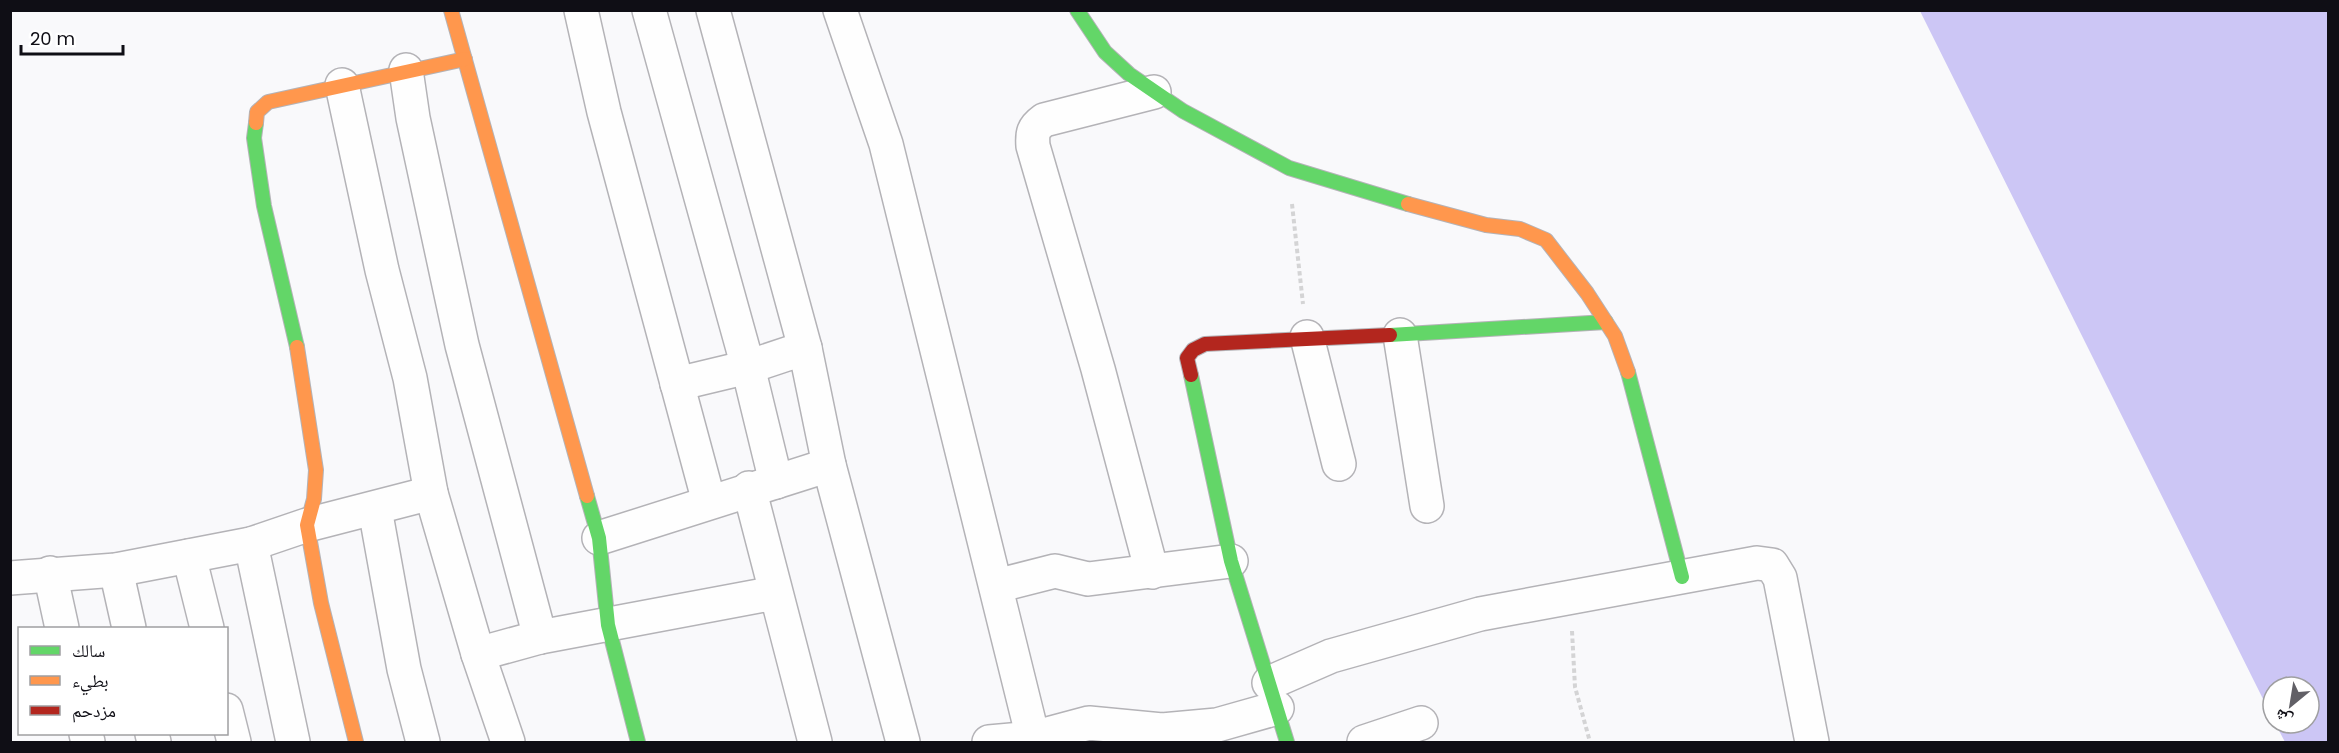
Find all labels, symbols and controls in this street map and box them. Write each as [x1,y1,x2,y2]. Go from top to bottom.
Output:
scale bar [21,18,123,56]
text: 20 m [30,26,75,51]
legend [18,627,228,735]
text: سالك [72,638,105,663]
text: بطيء [72,668,109,696]
north arrow [2261,675,2321,735]
text: مزدحم [72,698,116,723]
text: ش [2271,703,2297,732]

